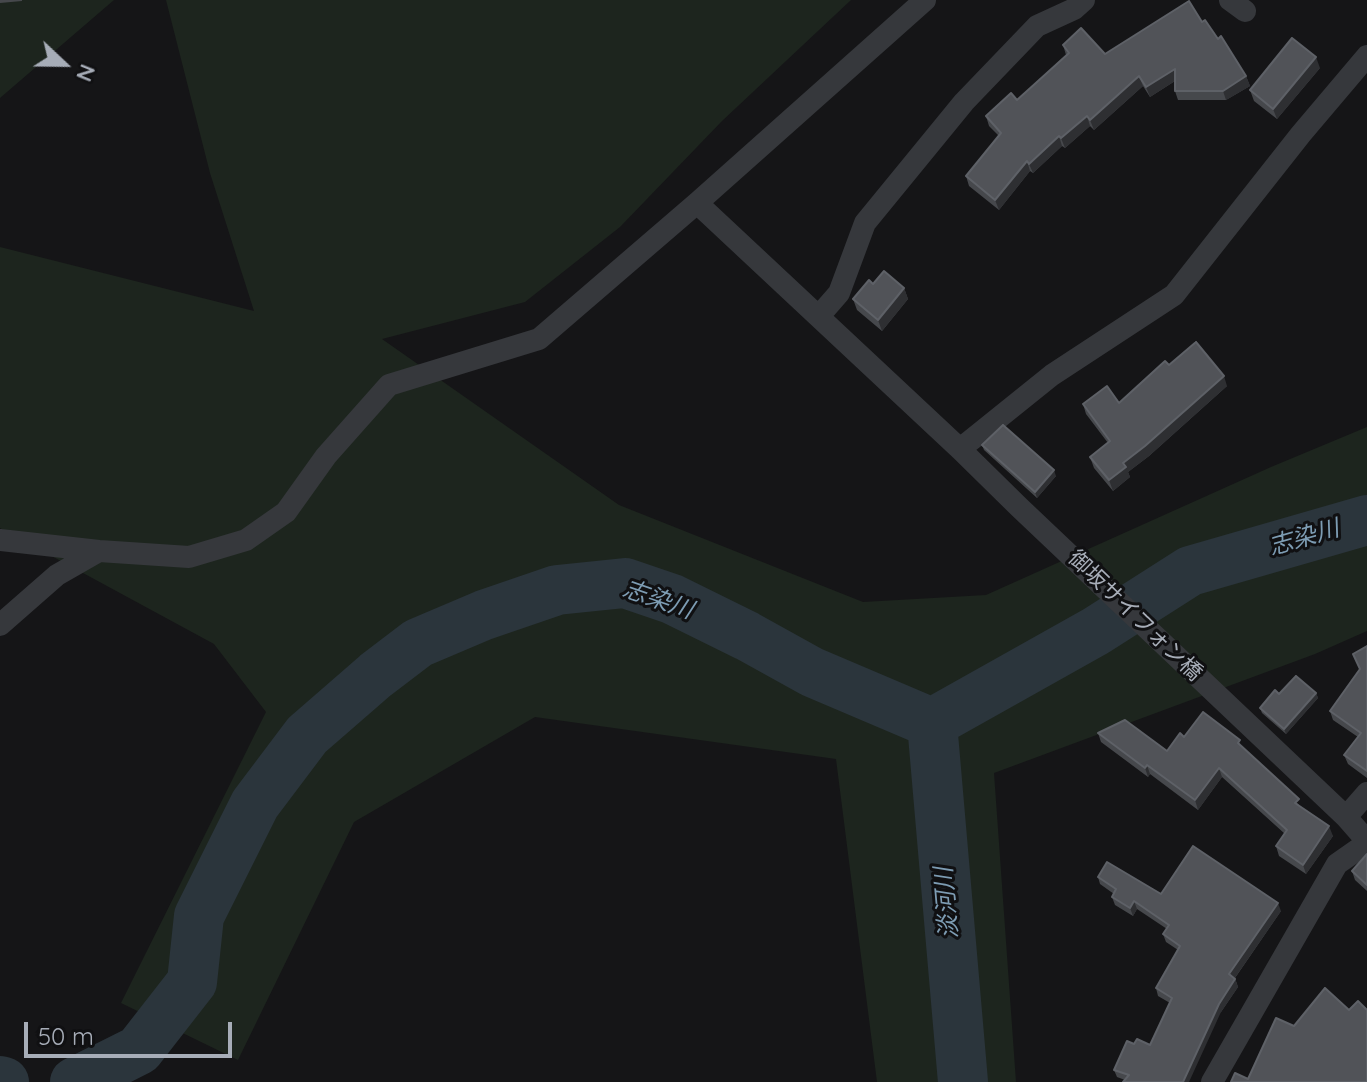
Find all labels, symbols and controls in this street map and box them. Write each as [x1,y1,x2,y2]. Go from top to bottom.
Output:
north arrow [24,24,104,104]
text: N [70,60,102,86]
water label: 志染川 [1265,514,1343,562]
street label: 御坂サイフォン橋 [1063,545,1207,687]
water label: 志染川 [619,575,697,625]
water label: 淡河川 [930,866,964,940]
scale bar [28,1006,236,1056]
text: 50 m [38,1021,94,1051]

